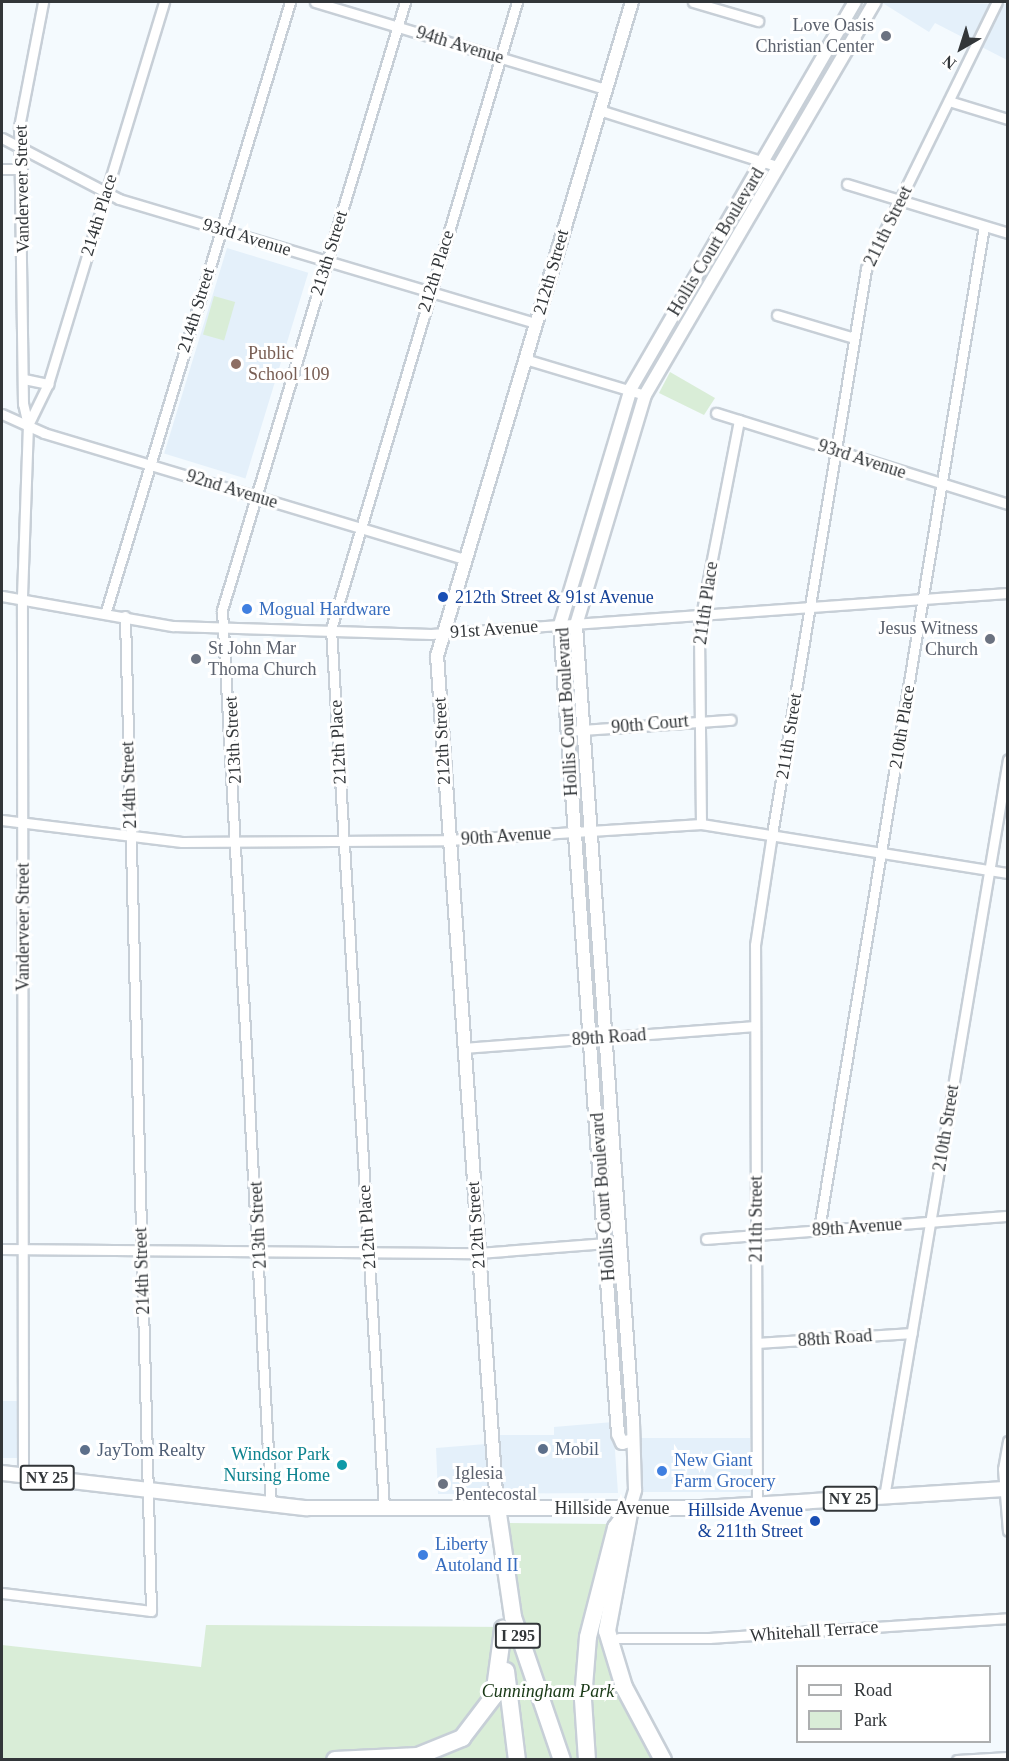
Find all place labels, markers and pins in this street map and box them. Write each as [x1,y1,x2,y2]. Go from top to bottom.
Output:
place label: Love Oasis Christian Center [756,15,874,57]
marker: Love Oasis Christian Center [879,29,893,43]
place label: Public School 109 [248,343,330,386]
marker: Public School 109 [229,357,243,371]
place label: 212th Street & 91st Avenue [455,586,655,608]
marker: 212th Street & 91st Avenue [436,590,450,604]
place label: Mogual Hardware [259,598,390,620]
marker: Mogual Hardware [240,602,254,616]
place label: Jesus Witness Church [878,618,978,660]
marker: Jesus Witness Church [983,632,997,646]
place label: St John Mar Thoma Church [208,638,316,680]
marker: St John Mar Thoma Church [189,652,203,666]
place label: Mobil [555,1438,599,1460]
place label: JayTom Realty [97,1439,205,1461]
marker: Mobil [536,1442,550,1456]
marker: JayTom Realty [78,1443,92,1457]
place label: Windsor Park Nursing Home [224,1444,330,1486]
place label: New Giant Farm Grocery [674,1450,775,1492]
marker: Windsor Park Nursing Home [335,1458,349,1472]
place label: Iglesia Pentecostal [455,1463,537,1506]
marker: New Giant Farm Grocery [655,1464,669,1478]
marker: Iglesia Pentecostal [436,1477,450,1491]
place label: Hillside Avenue & 211th Street [687,1500,803,1543]
marker: Hillside Avenue & 211th Street [808,1514,822,1528]
place label: Liberty Autoland II [435,1534,518,1576]
marker: Liberty Autoland II [416,1548,430,1562]

